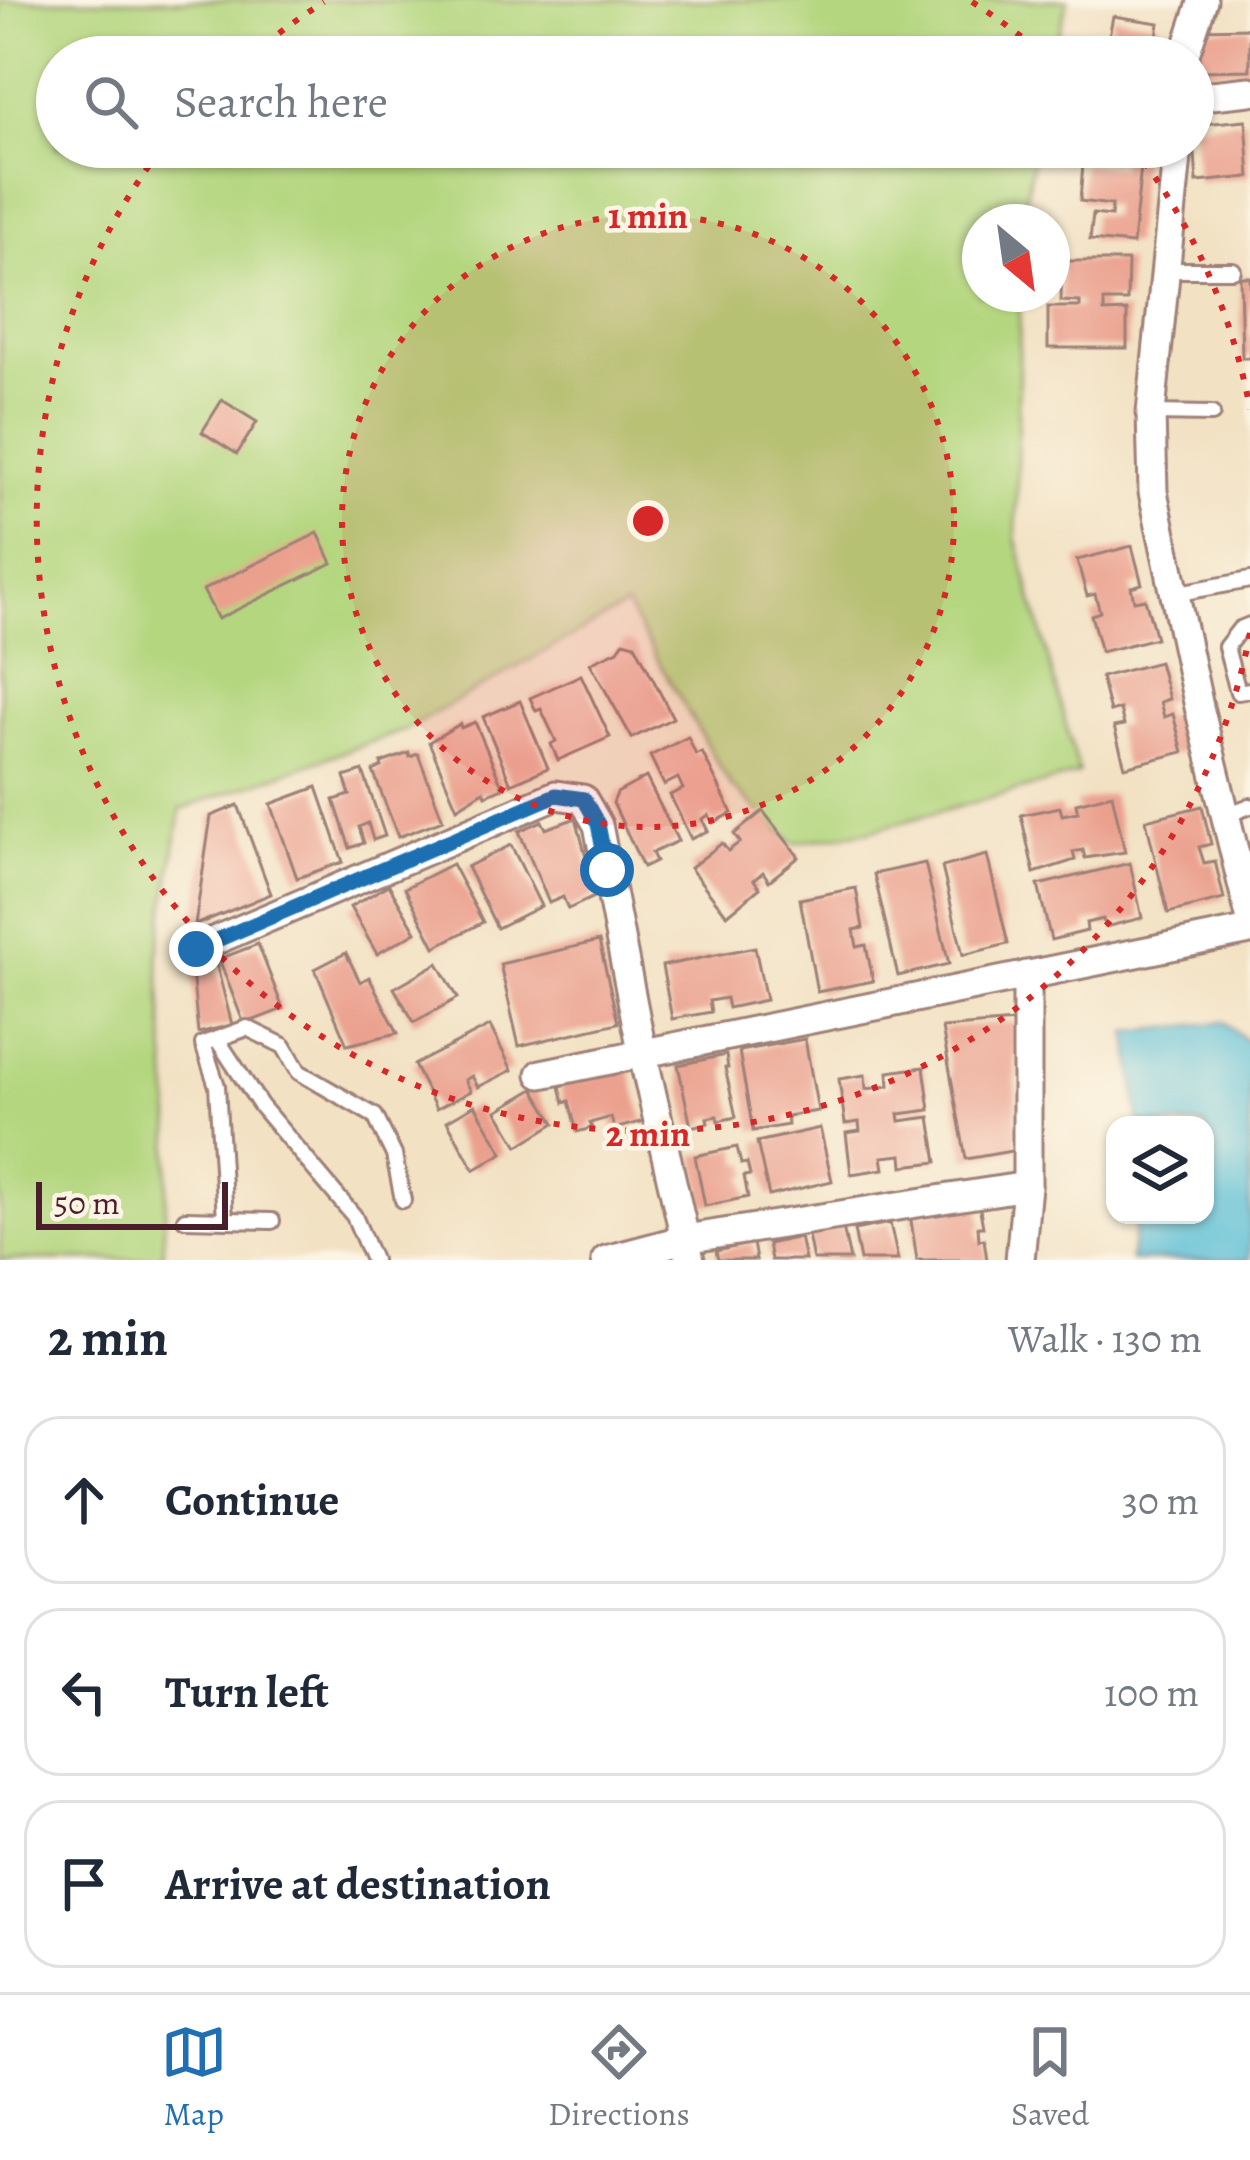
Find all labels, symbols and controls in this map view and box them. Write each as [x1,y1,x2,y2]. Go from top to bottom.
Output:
search box [36,36,1214,168]
icon: search [78,69,144,135]
text: Search here [174,71,388,133]
text: 1 min [608,191,688,240]
north arrow [962,204,1070,312]
centre of rings [627,500,669,542]
route start [580,843,634,897]
route end [169,922,223,976]
text: 2 min [606,1109,690,1158]
map controls [1106,1116,1214,1224]
button: layers [1106,1116,1214,1224]
scale bar [36,1176,228,1229]
text: 50 m [54,1180,120,1225]
text: 2 min [48,1303,168,1373]
text: Walk · 130 m [1008,1312,1202,1365]
icon: ahead [51,1467,117,1533]
text: Continue [165,1469,339,1531]
text: 30 m [1122,1474,1199,1527]
icon: left [51,1659,117,1725]
text: Turn left [165,1661,329,1723]
text: 100 m [1104,1666,1199,1719]
icon: arrive [51,1851,117,1917]
text: Arrive at destination [165,1853,551,1915]
tab: Map [161,2019,227,2136]
tab: Directions [548,2019,690,2136]
tab: Saved [1011,2019,1089,2136]

